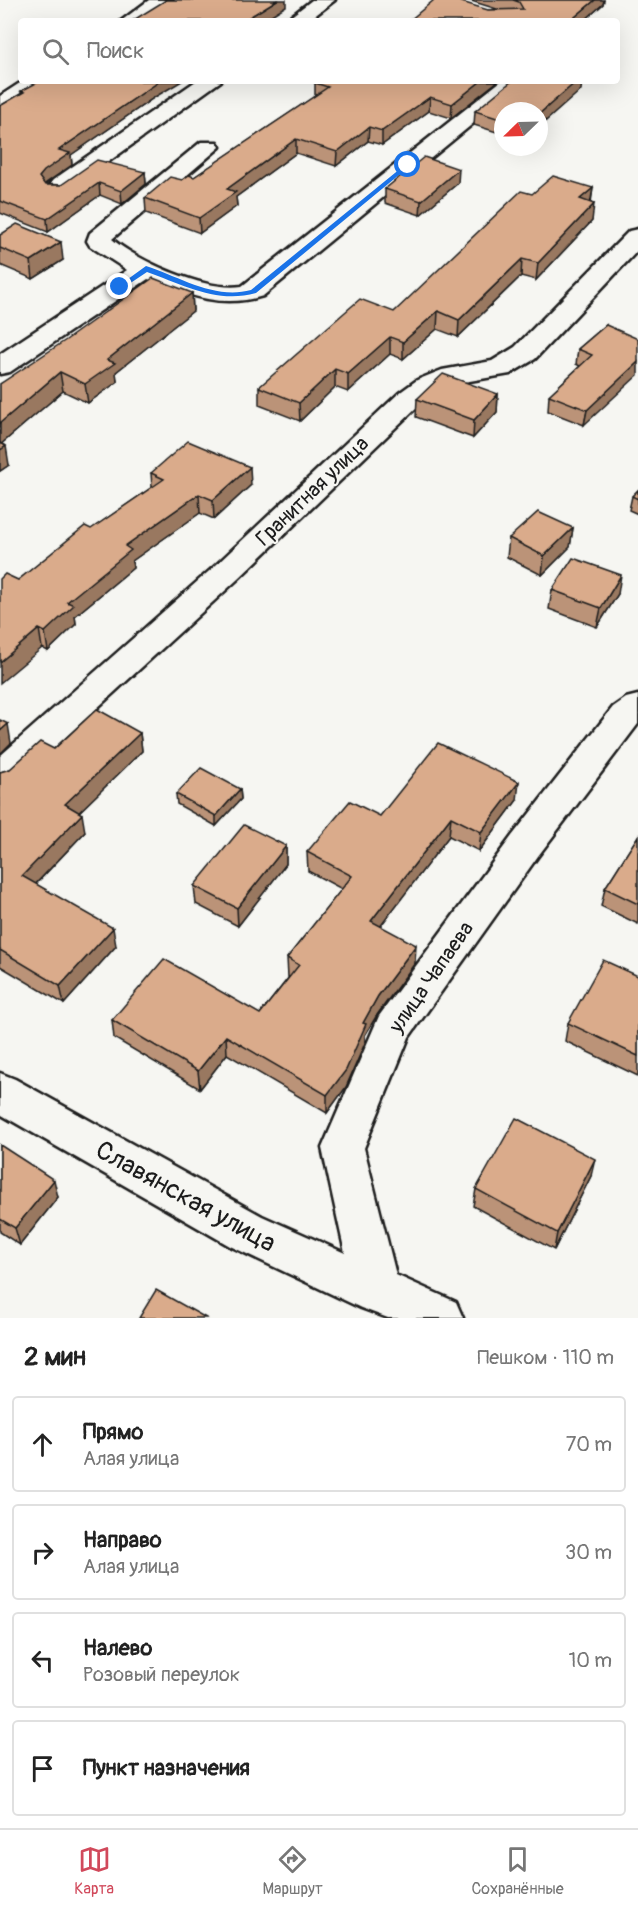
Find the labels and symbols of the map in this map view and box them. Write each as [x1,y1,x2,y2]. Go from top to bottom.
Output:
north arrow [494,102,548,156]
route start [394,151,420,177]
route end [106,273,132,299]
street label: Гранитная улица [250,431,375,552]
street label: улица Чапаева [382,916,480,1039]
street label: Славянская улица [90,1134,281,1260]

